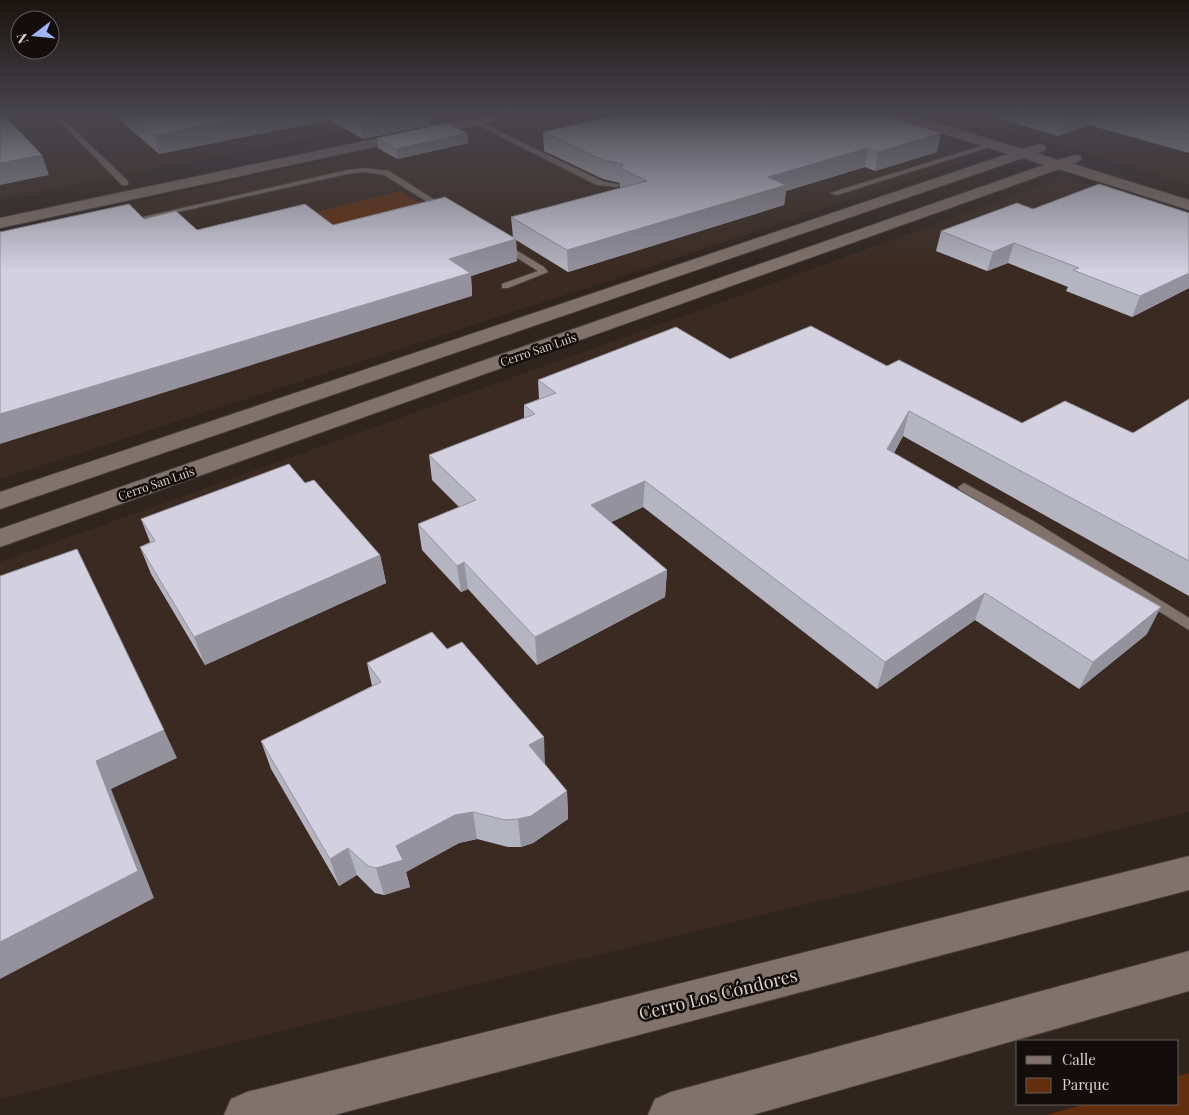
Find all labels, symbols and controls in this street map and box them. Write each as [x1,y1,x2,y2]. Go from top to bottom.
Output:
north arrow [10,10,60,60]
text: N [11,31,33,46]
street label: Cerro San Luis [498,328,578,370]
street label: Cerro San Luis [116,462,196,504]
street label: Cerro Los Cóndores [636,963,800,1025]
legend [1016,1040,1179,1105]
text: Calle [1062,1049,1096,1069]
text: Parque [1062,1074,1109,1094]

